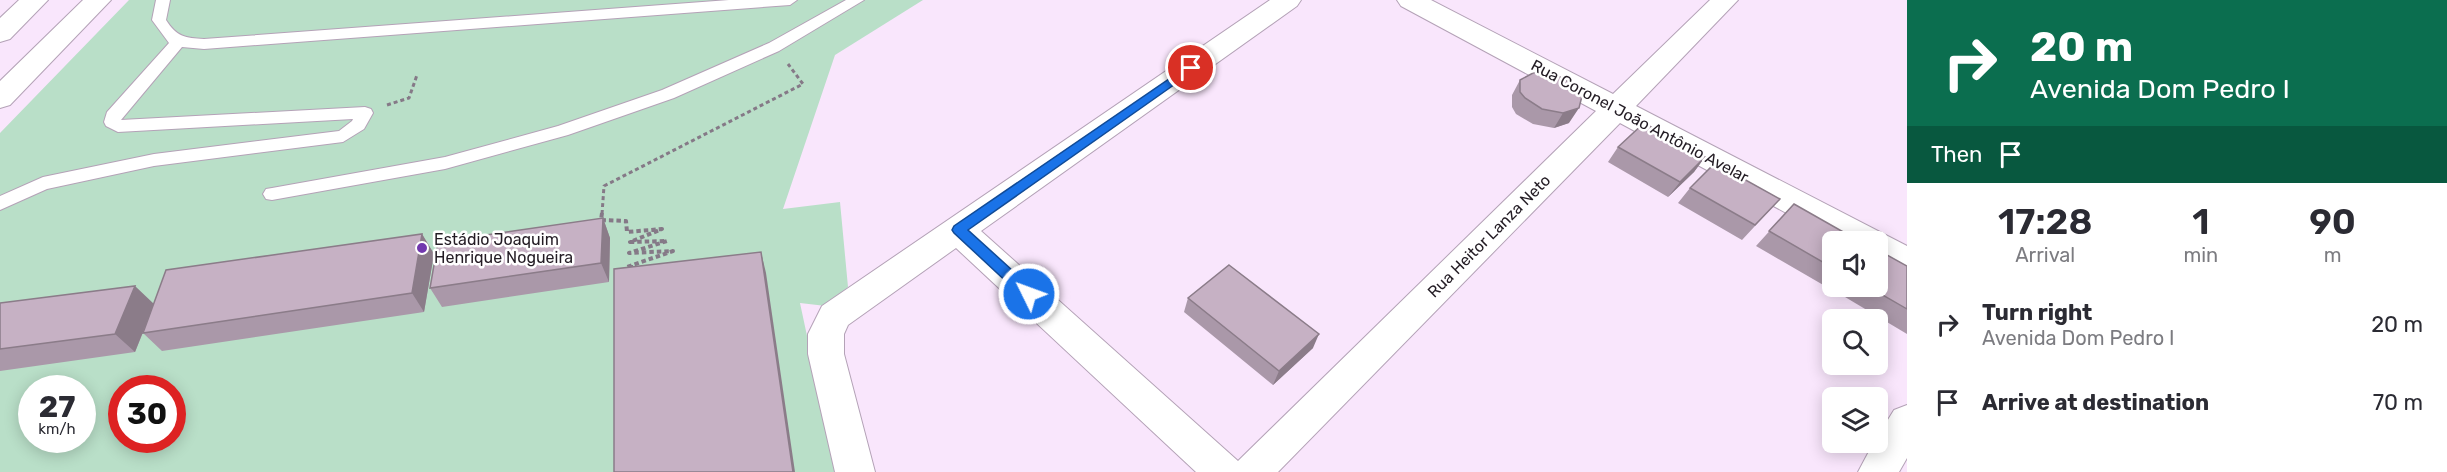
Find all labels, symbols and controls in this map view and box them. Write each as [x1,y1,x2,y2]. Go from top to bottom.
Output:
text: 20 m [2030,22,2133,72]
icon: right [1931,24,2009,102]
pin [1165,42,1216,93]
icon: arrive [1174,51,1207,84]
street label: Rua Coronel João Antônio Avelar [1528,55,1752,187]
text: Avenida Dom Pedro I [2030,73,2290,105]
icon: arrive [1994,138,2027,171]
text: Then [1931,141,1982,168]
street label: Rua Heitor Lanza Neto [1424,171,1554,301]
text: 17:28 [1998,200,2092,243]
text: 1 [2192,200,2209,243]
text: 90 [2309,200,2356,243]
place label: Estádio Joaquim Henrique Nogueira [434,230,573,267]
map controls [1822,231,1888,453]
button: sound [1822,231,1888,297]
marker: Estádio Joaquim Henrique Nogueira [415,241,429,255]
text: Arrival [2015,243,2075,267]
text: min [2183,243,2218,267]
text: m [2324,243,2341,267]
position arrow [997,262,1061,326]
text: Turn right [1982,299,2092,326]
icon: right [1931,308,1964,341]
button: search [1822,309,1888,375]
text: 20 m [2371,311,2423,338]
text: Avenida Dom Pedro I [1982,326,2174,350]
speed limit sign: 30 [108,375,186,453]
icon: arrive [1931,386,1964,419]
button: layers [1822,387,1888,453]
text: 27 [39,389,75,425]
text: Arrive at destination [1982,389,2209,416]
text: 70 m [2373,389,2423,416]
text: km/h [38,420,76,438]

